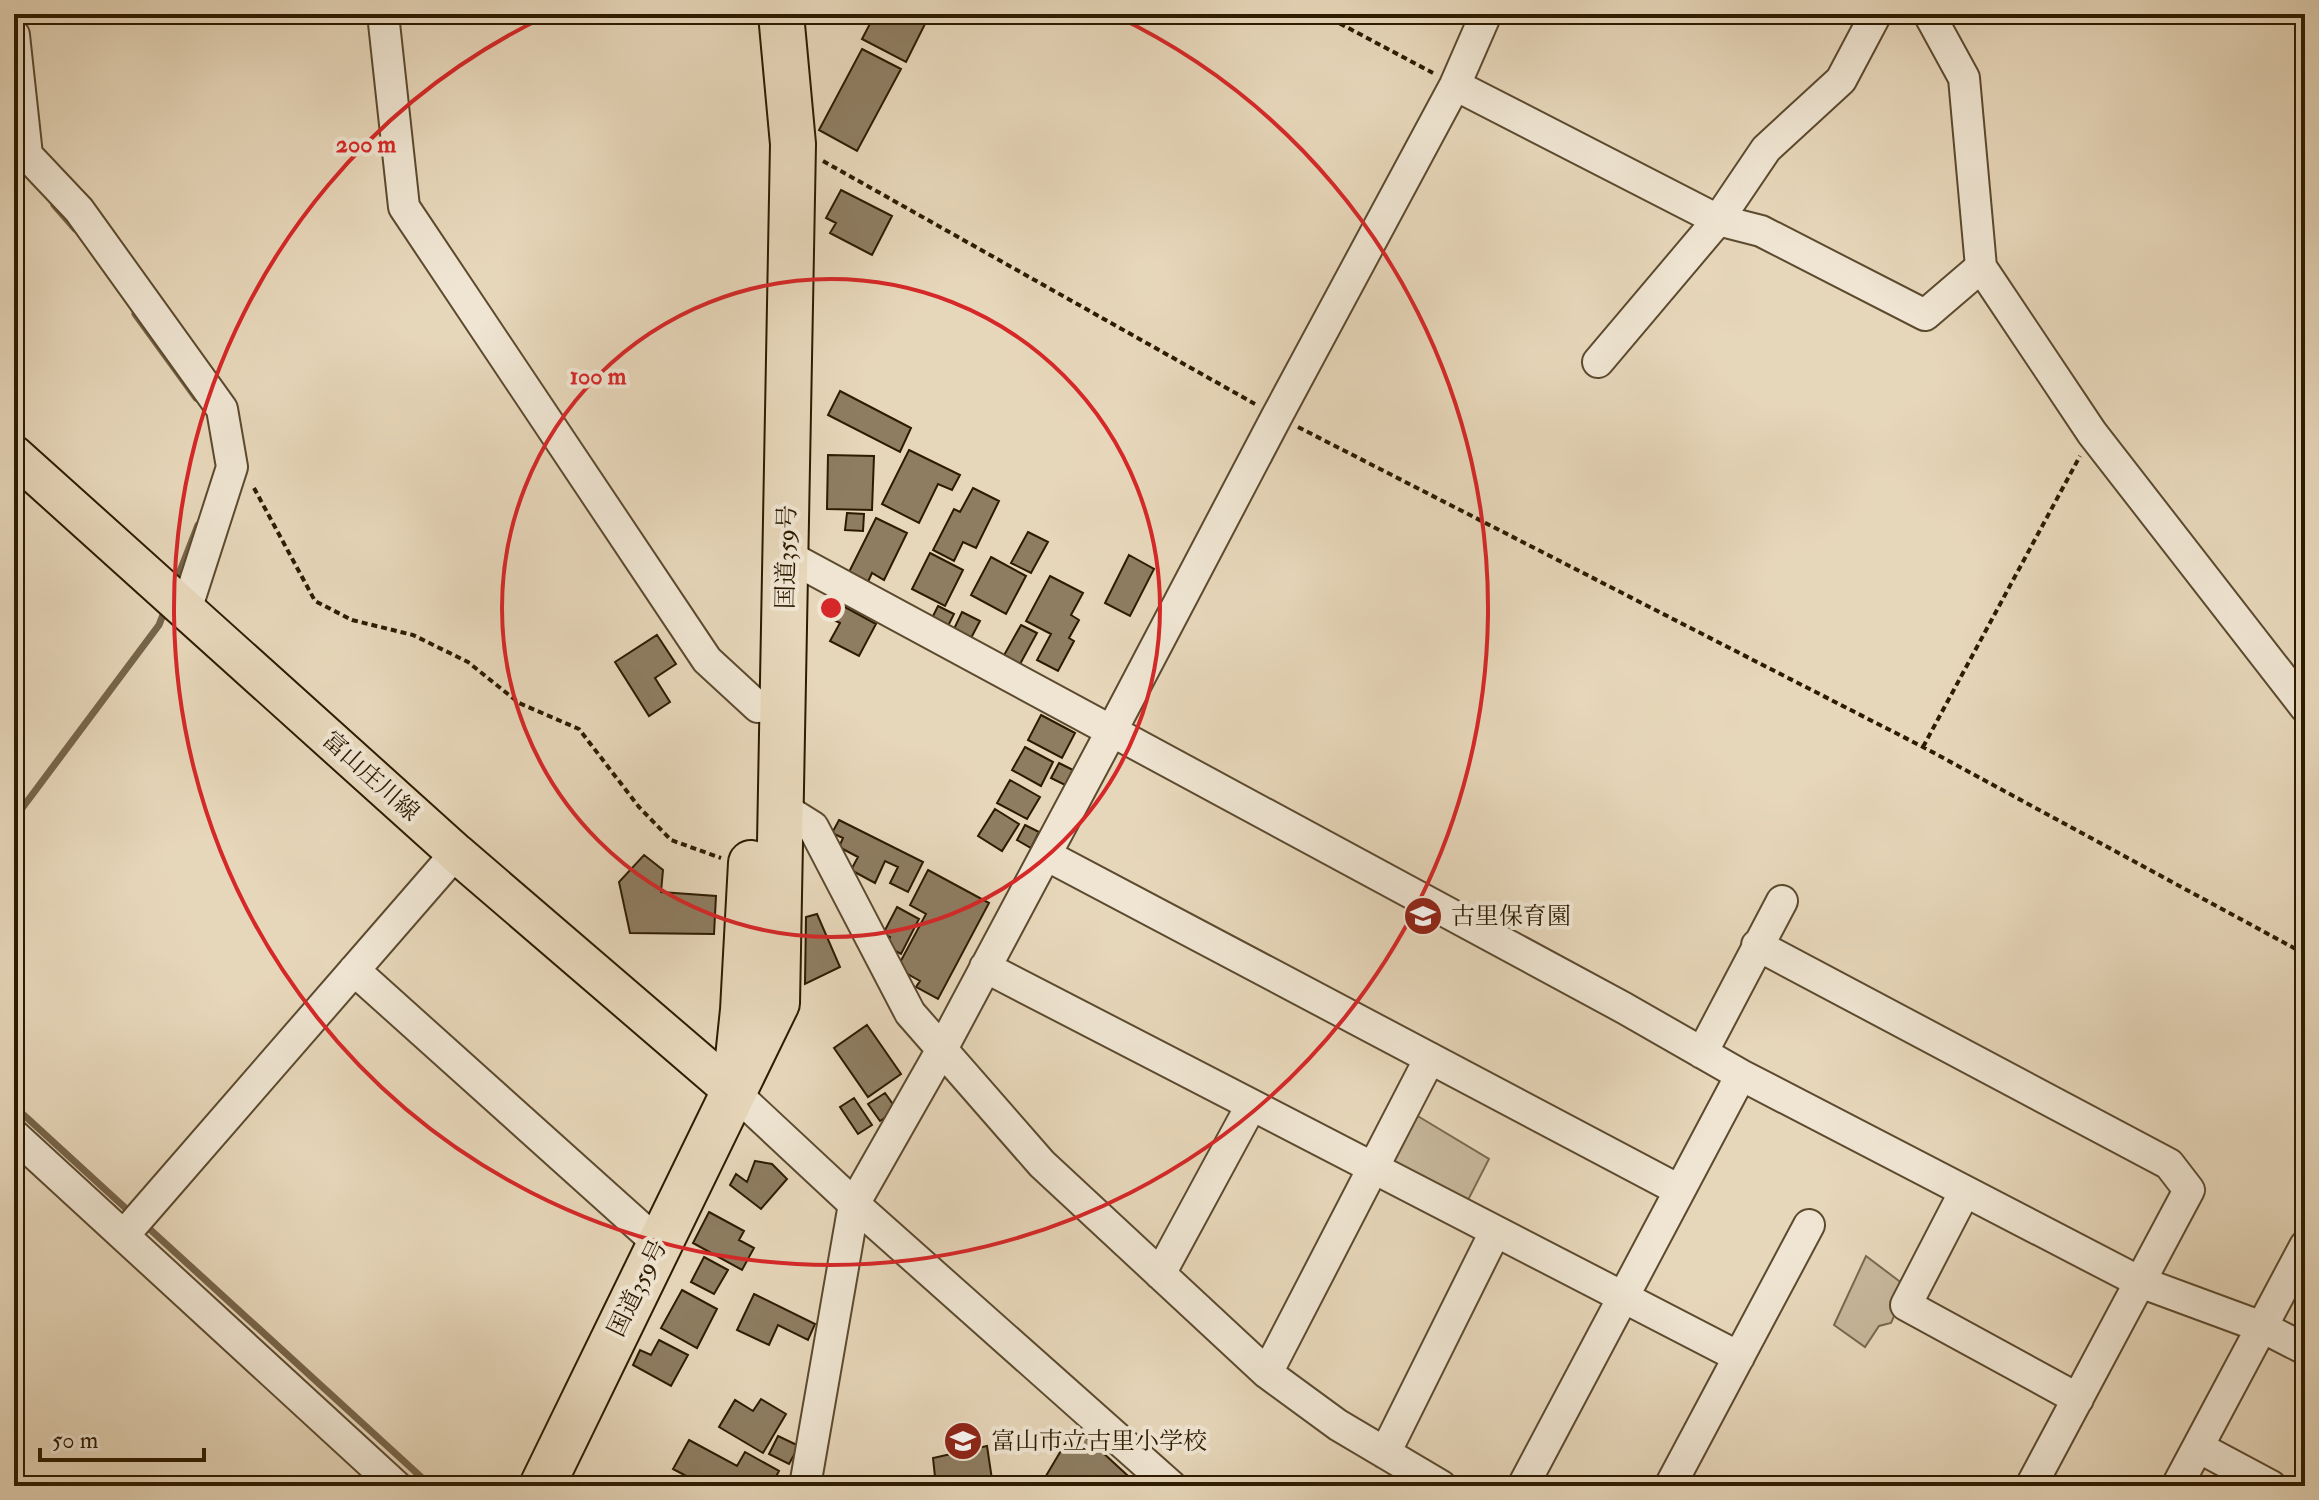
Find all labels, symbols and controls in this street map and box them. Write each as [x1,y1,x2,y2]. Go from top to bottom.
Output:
text: 200 m [336,129,397,160]
text: 100 m [570,361,627,392]
street label: 国道359号 [770,505,803,609]
centre of rings [817,594,845,622]
street label: 富山庄川線 [316,725,426,828]
school or university icon: 古里保育園 [1402,895,1444,937]
place label: 古里保育園 [1451,901,1571,932]
street label: 国道359号 [601,1235,674,1342]
scale bar [40,1412,204,1462]
school or university icon: 富山市立古里小学校 [942,1420,984,1462]
text: 50 m [52,1425,99,1456]
place label: 富山市立古里小学校 [991,1426,1207,1457]

